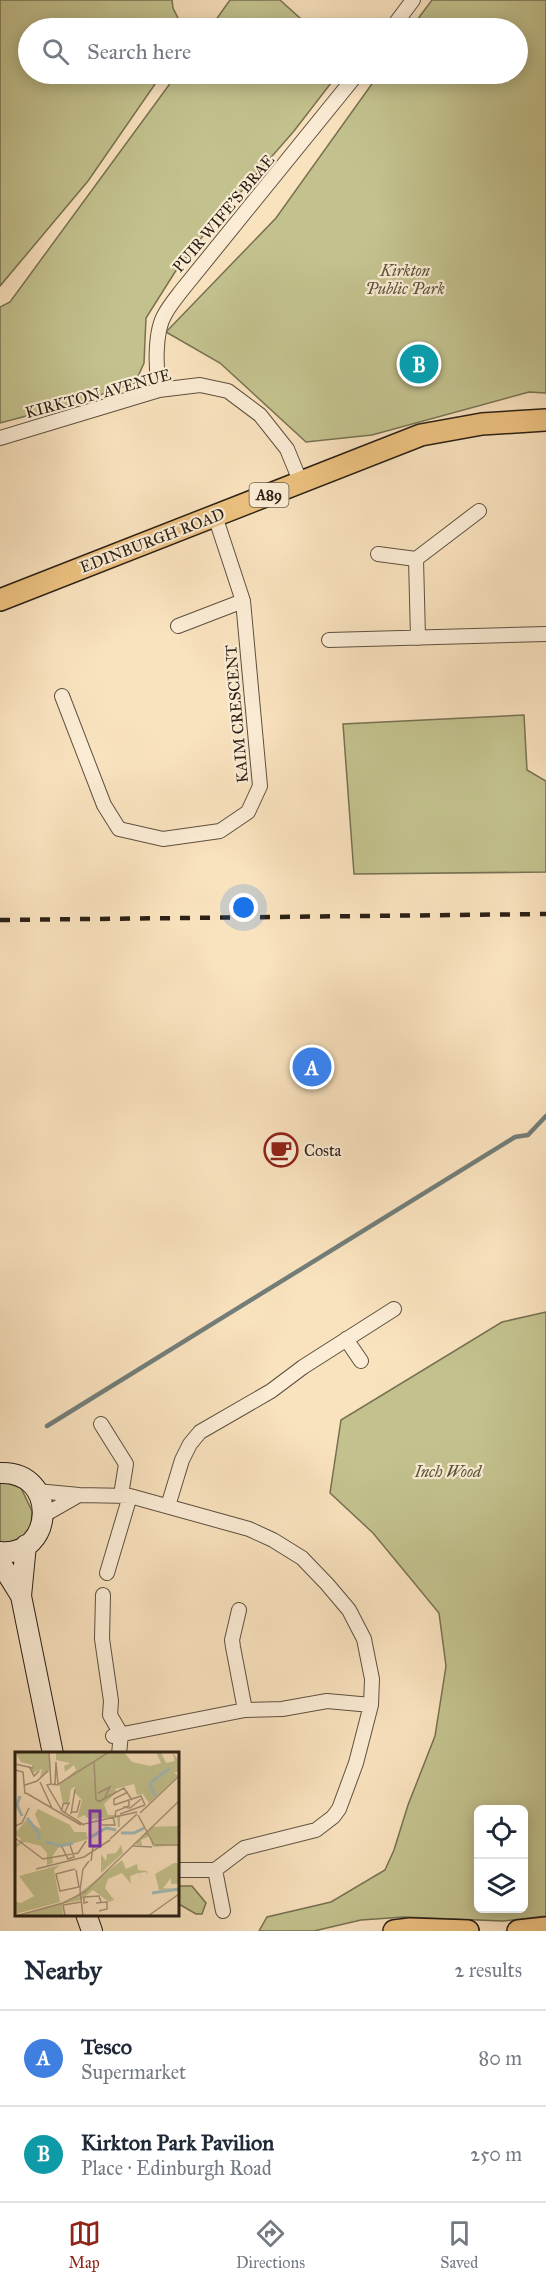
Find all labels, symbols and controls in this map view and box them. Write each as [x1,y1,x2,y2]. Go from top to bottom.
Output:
search box [18,18,528,84]
icon: search [39,35,72,68]
text: Search here [87,38,191,65]
street label: PUIR WIFE'S BRAE [169,151,278,276]
park label: Kirkton Public Park [365,261,445,298]
pin: B [400,342,438,386]
street label: KIRKTON AVENUE [23,365,173,422]
road number: A89 [250,483,288,507]
street label: EDINBURGH ROAD [77,504,227,577]
street label: KAIM CRESCENT [221,644,252,784]
your location [229,893,258,922]
pin: A [292,1044,332,1090]
cafe icon: Costa [263,1132,299,1168]
place label: Costa [304,1141,342,1160]
park label: Inch Wood [414,1462,483,1481]
inset map [15,1752,178,1916]
map controls [474,1805,528,1913]
button: locate [474,1805,528,1859]
button: layers [474,1859,528,1913]
text: Nearby [24,1954,102,1986]
text: 2 results [454,1958,522,1982]
text: Tesco [81,2033,132,2060]
text: A [37,2046,50,2070]
text: 80 m [479,2046,522,2070]
text: Supermarket [81,2060,186,2084]
text: Kirkton Park Pavilion [81,2129,274,2156]
text: B [37,2142,50,2166]
text: 250 m [470,2142,522,2166]
text: Place · Edinburgh Road [81,2156,272,2180]
tab: Map [68,2217,101,2272]
tab: Directions [236,2217,305,2272]
tab: Saved [440,2217,478,2272]

